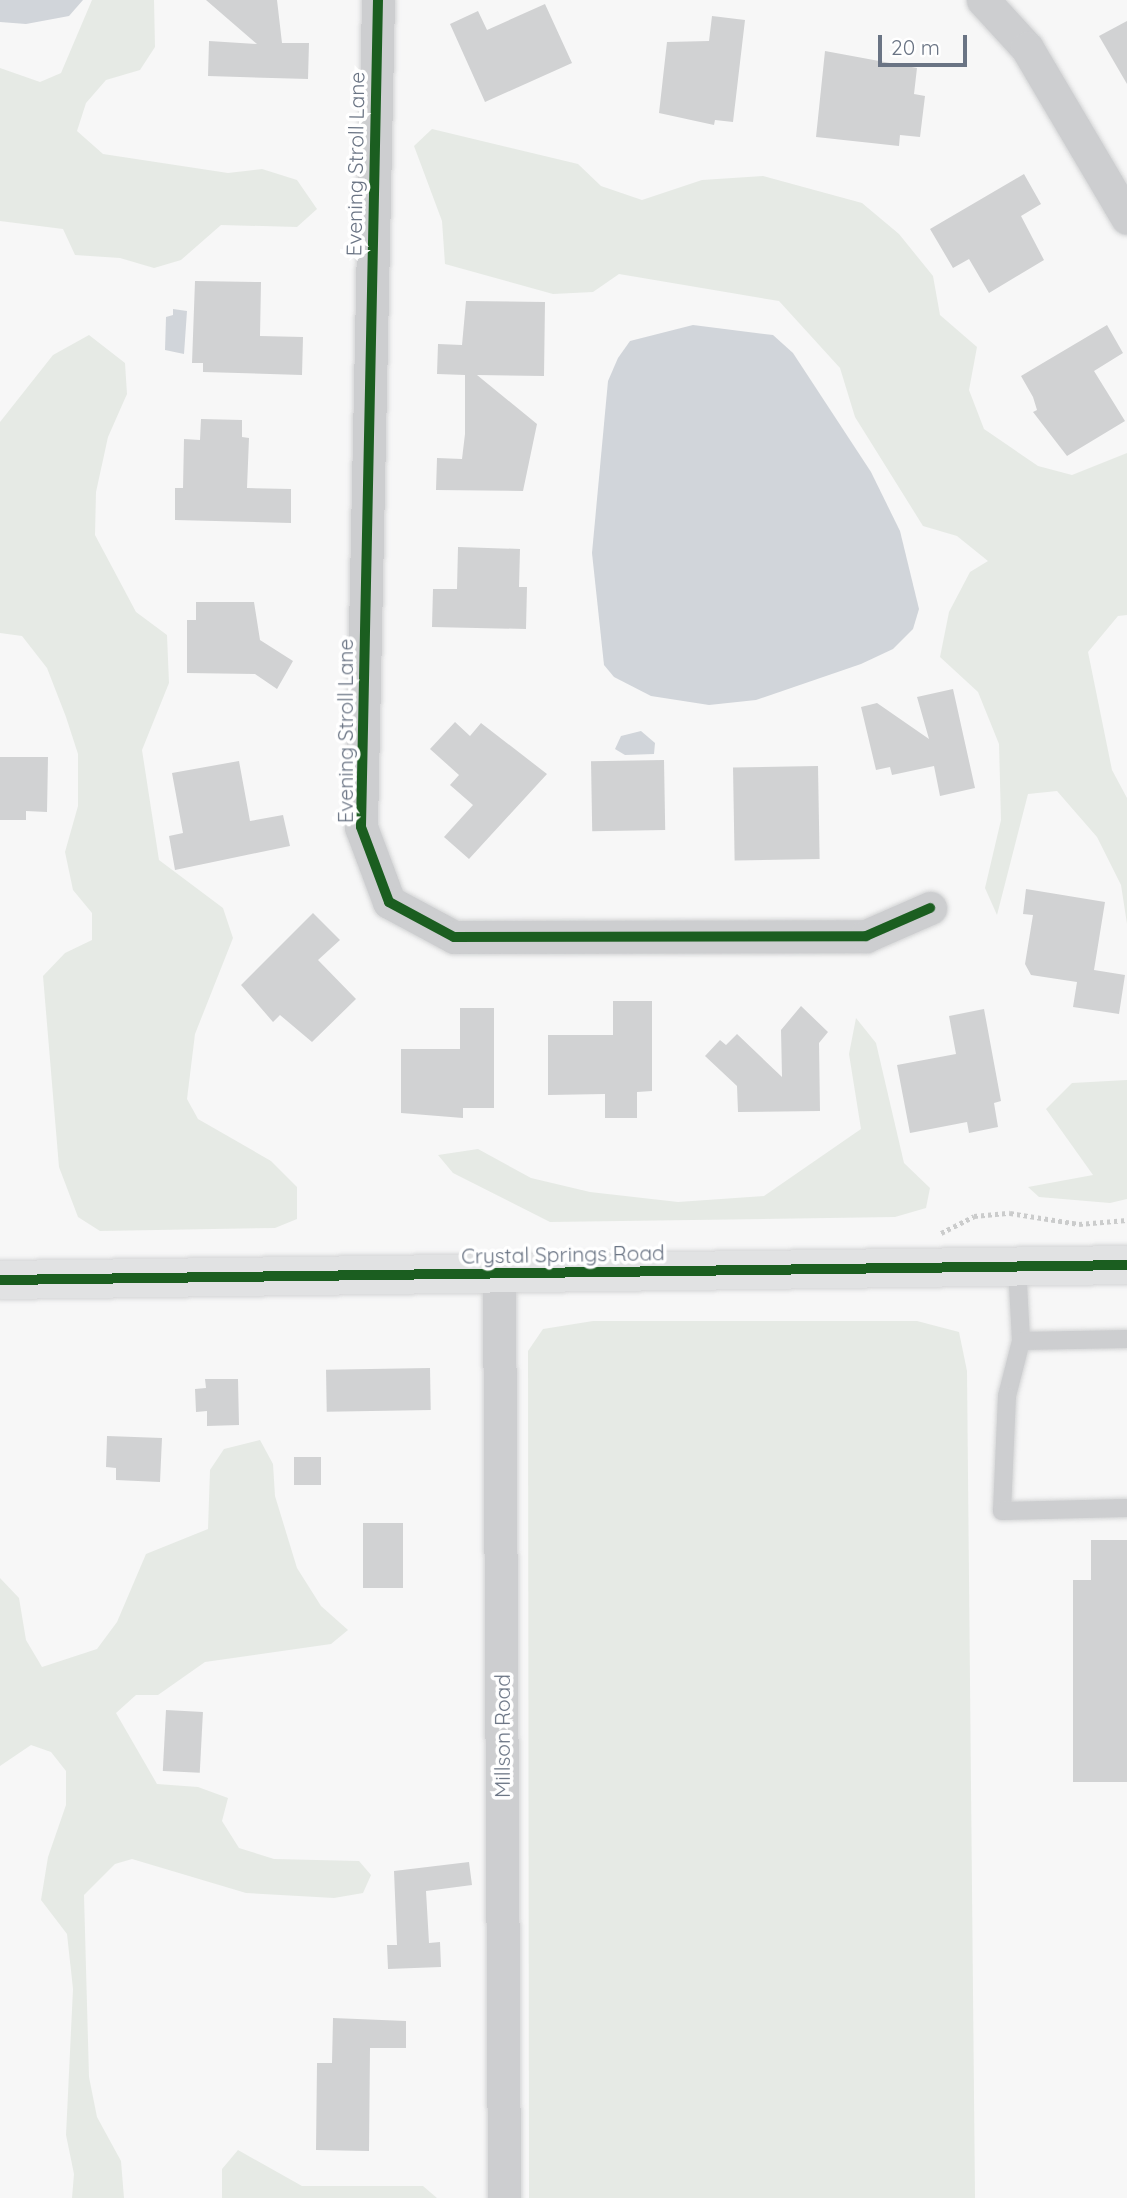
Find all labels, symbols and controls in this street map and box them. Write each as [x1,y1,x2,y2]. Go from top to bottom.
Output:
scale bar [882,21,971,65]
text: 20 m [891,34,940,60]
street label: Evening Stroll Lane [341,71,369,257]
street label: Evening Stroll Lane [332,639,358,823]
street label: Crystal Springs Road [461,1240,665,1268]
street label: Millson Road [489,1674,515,1798]

